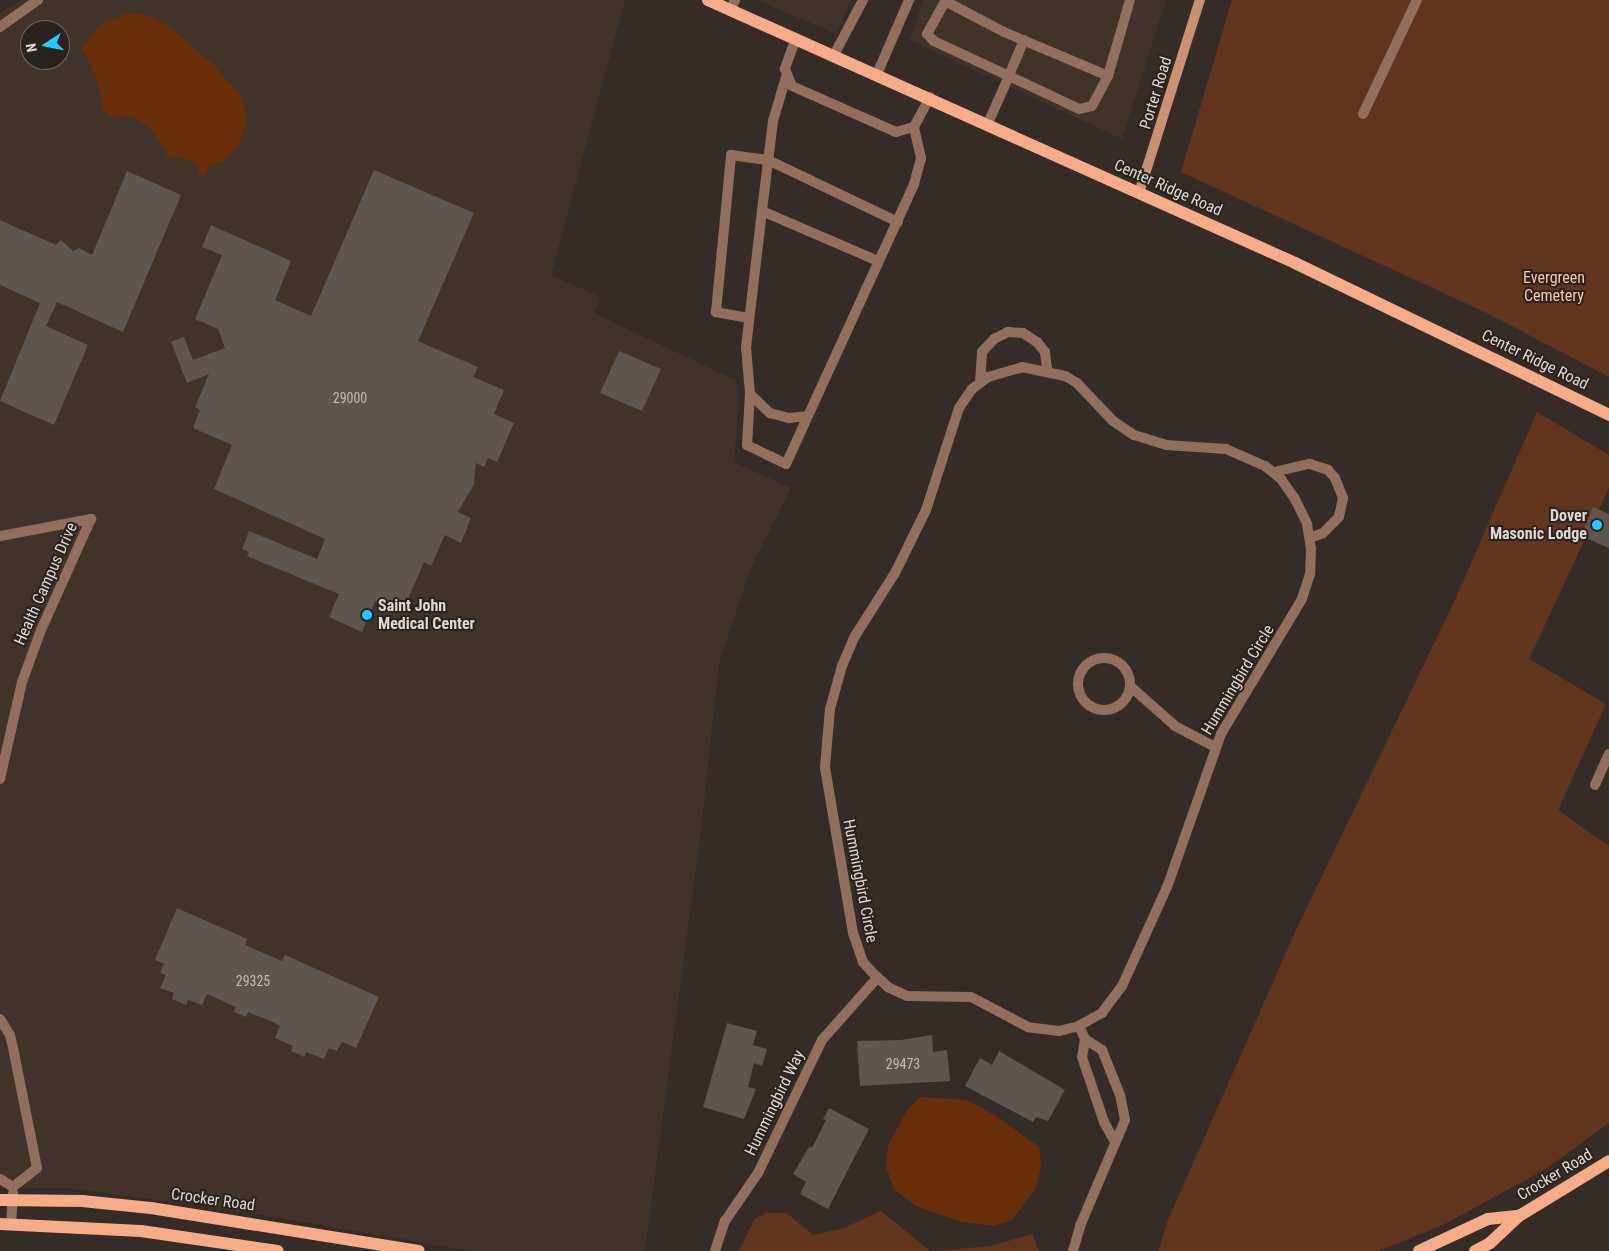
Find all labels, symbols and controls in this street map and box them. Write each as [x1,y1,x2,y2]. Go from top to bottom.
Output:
north arrow [20,20,70,70]
text: N [23,42,40,53]
street label: Porter Road [1136,54,1176,132]
street label: Center Ridge Road [1111,156,1225,220]
park label: Evergreen Cemetery [1523,268,1585,306]
street label: Center Ridge Road [1478,326,1592,394]
house number: 29000 [333,390,367,406]
place label: Dover Masonic Lodge [1490,506,1587,544]
marker: Dover Masonic Lodge [1591,519,1603,531]
street label: Health Campus Drive [10,520,82,648]
place label: Saint John Medical Center [378,596,475,634]
marker: Saint John Medical Center [360,608,374,622]
street label: Hummingbird Circle [1198,621,1278,739]
street label: Hummingbird Circle [839,818,881,944]
house number: 29325 [236,973,270,989]
street label: Hummingbird Way [741,1047,809,1159]
house number: 29473 [886,1056,920,1072]
street label: Crocker Road [1514,1145,1596,1205]
street label: Crocker Road [170,1185,256,1215]

